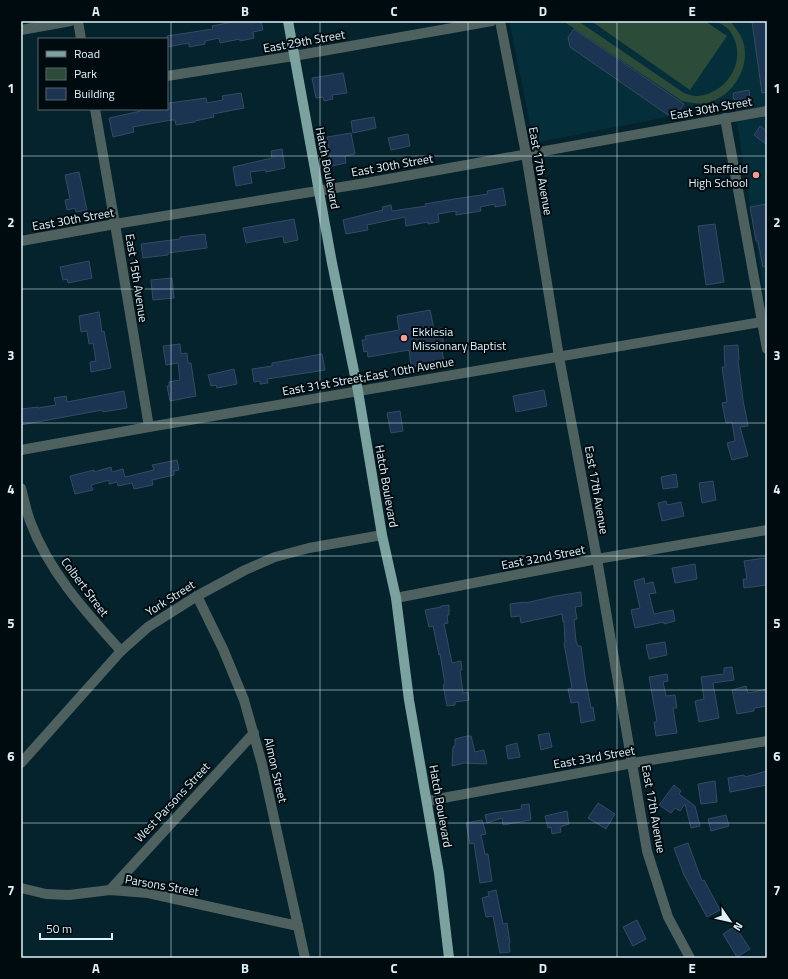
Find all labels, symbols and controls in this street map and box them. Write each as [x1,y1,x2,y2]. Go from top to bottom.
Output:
text: A [92,1,100,21]
text: B [241,1,249,21]
text: C [390,1,398,21]
text: D [539,1,547,21]
text: E [688,1,696,21]
street label: East 29th Street [262,24,347,58]
legend [38,38,168,110]
text: Road [74,44,100,63]
text: Park [74,64,97,83]
text: 1 [7,78,15,98]
text: 1 [773,78,781,98]
text: Building [74,84,115,103]
street label: East 30th Street [669,91,754,125]
street label: Hatch Boulevard [311,125,345,211]
street label: East 17th Avenue [524,125,558,217]
street label: East 30th Street [350,148,435,182]
place label: Sheffield High School [688,159,748,192]
marker: Sheffield High School [751,170,761,180]
street label: East 30th Street [31,202,116,236]
text: 2 [7,212,15,232]
text: 2 [773,212,781,232]
street label: East 15th Avenue [121,232,153,324]
place label: Ekklesia Missionary Baptist [412,322,507,355]
marker: Ekklesia Missionary Baptist [399,333,409,343]
text: 3 [7,345,15,365]
text: 3 [773,345,781,365]
street label: East 31st Street;East 10th Avenue [281,352,455,400]
street label: Hatch Boulevard [370,443,404,529]
street label: East 17th Avenue [580,444,614,536]
text: 4 [7,479,15,499]
text: 4 [773,479,781,499]
street label: East 32nd Street [500,539,587,574]
street label: Colbert Street [56,553,114,621]
street label: York Street [141,575,199,621]
text: 5 [7,613,15,633]
text: 5 [773,613,781,633]
street label: Almon Street [259,736,293,805]
street label: East 33rd Street [552,740,637,774]
text: 6 [7,746,15,766]
text: 6 [773,746,781,766]
street label: West Parsons Street [130,757,215,846]
street label: Hatch Boulevard [424,763,458,849]
street label: East 17th Avenue [637,763,671,855]
street label: Parsons Street [124,869,201,901]
text: 7 [7,880,15,900]
text: 7 [773,880,781,900]
north arrow [710,901,750,941]
scale bar [40,915,112,941]
text: 50 m [46,919,72,938]
text: N [730,919,747,934]
text: A [92,958,100,978]
text: B [241,958,249,978]
text: C [390,958,398,978]
text: D [539,958,547,978]
text: E [688,958,696,978]

